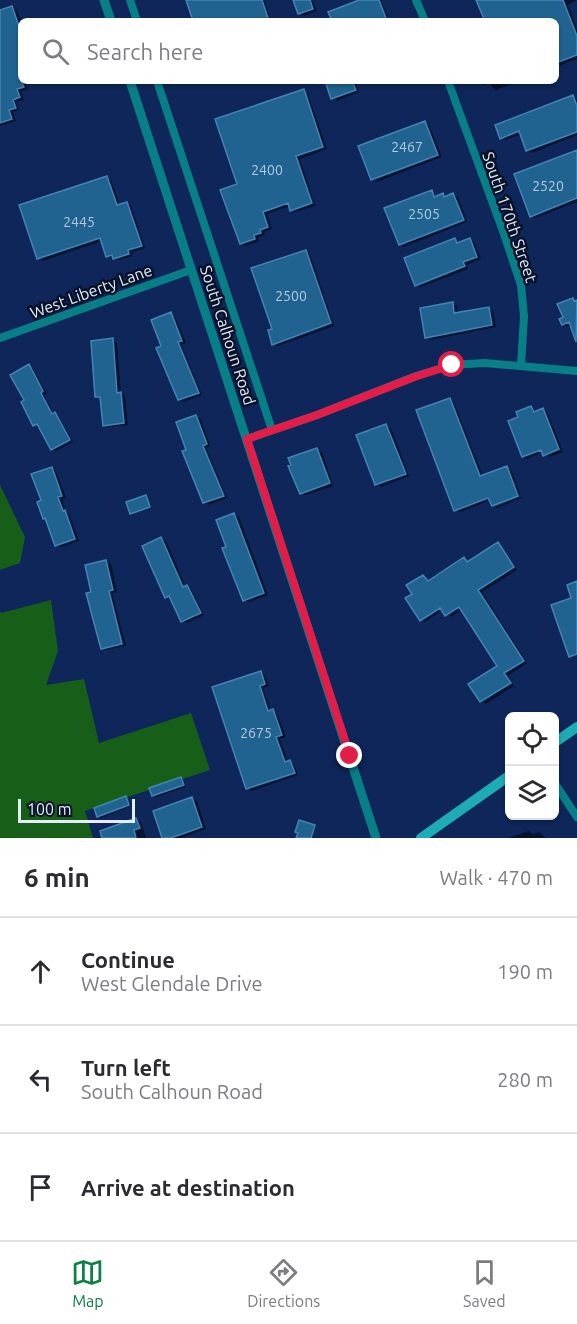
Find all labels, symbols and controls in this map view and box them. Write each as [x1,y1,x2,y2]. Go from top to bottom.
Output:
search box [18,18,559,84]
icon: search [39,35,72,68]
text: Search here [87,39,203,64]
house number: 2467 [391,139,423,155]
street label: South 170th Street [479,149,541,285]
house number: 2400 [251,162,283,178]
house number: 2520 [532,178,564,194]
house number: 2505 [408,206,440,222]
house number: 2445 [63,214,95,230]
street label: West Liberty Lane [27,261,155,321]
street label: South Calhoun Road [197,263,259,407]
house number: 2500 [275,288,307,304]
route start [438,351,464,377]
map controls [505,712,559,820]
button: locate [505,712,559,766]
house number: 2675 [240,725,272,741]
route end [336,742,362,768]
button: layers [505,766,559,820]
scale bar [18,796,135,824]
text: 100 m [27,800,72,818]
text: 6 min [24,863,90,892]
text: Walk · 470 m [440,866,553,889]
text: Continue [81,947,175,972]
icon: ahead [24,955,57,988]
text: 190 m [497,960,553,983]
text: West Glendale Drive [81,972,262,995]
text: Turn left [81,1055,171,1080]
icon: left [24,1063,57,1096]
text: 280 m [497,1068,553,1091]
text: South Calhoun Road [81,1080,263,1103]
icon: arrive [24,1171,57,1204]
text: Arrive at destination [81,1175,295,1200]
tab: Map [71,1256,104,1310]
tab: Directions [247,1256,320,1310]
tab: Saved [463,1256,506,1310]

